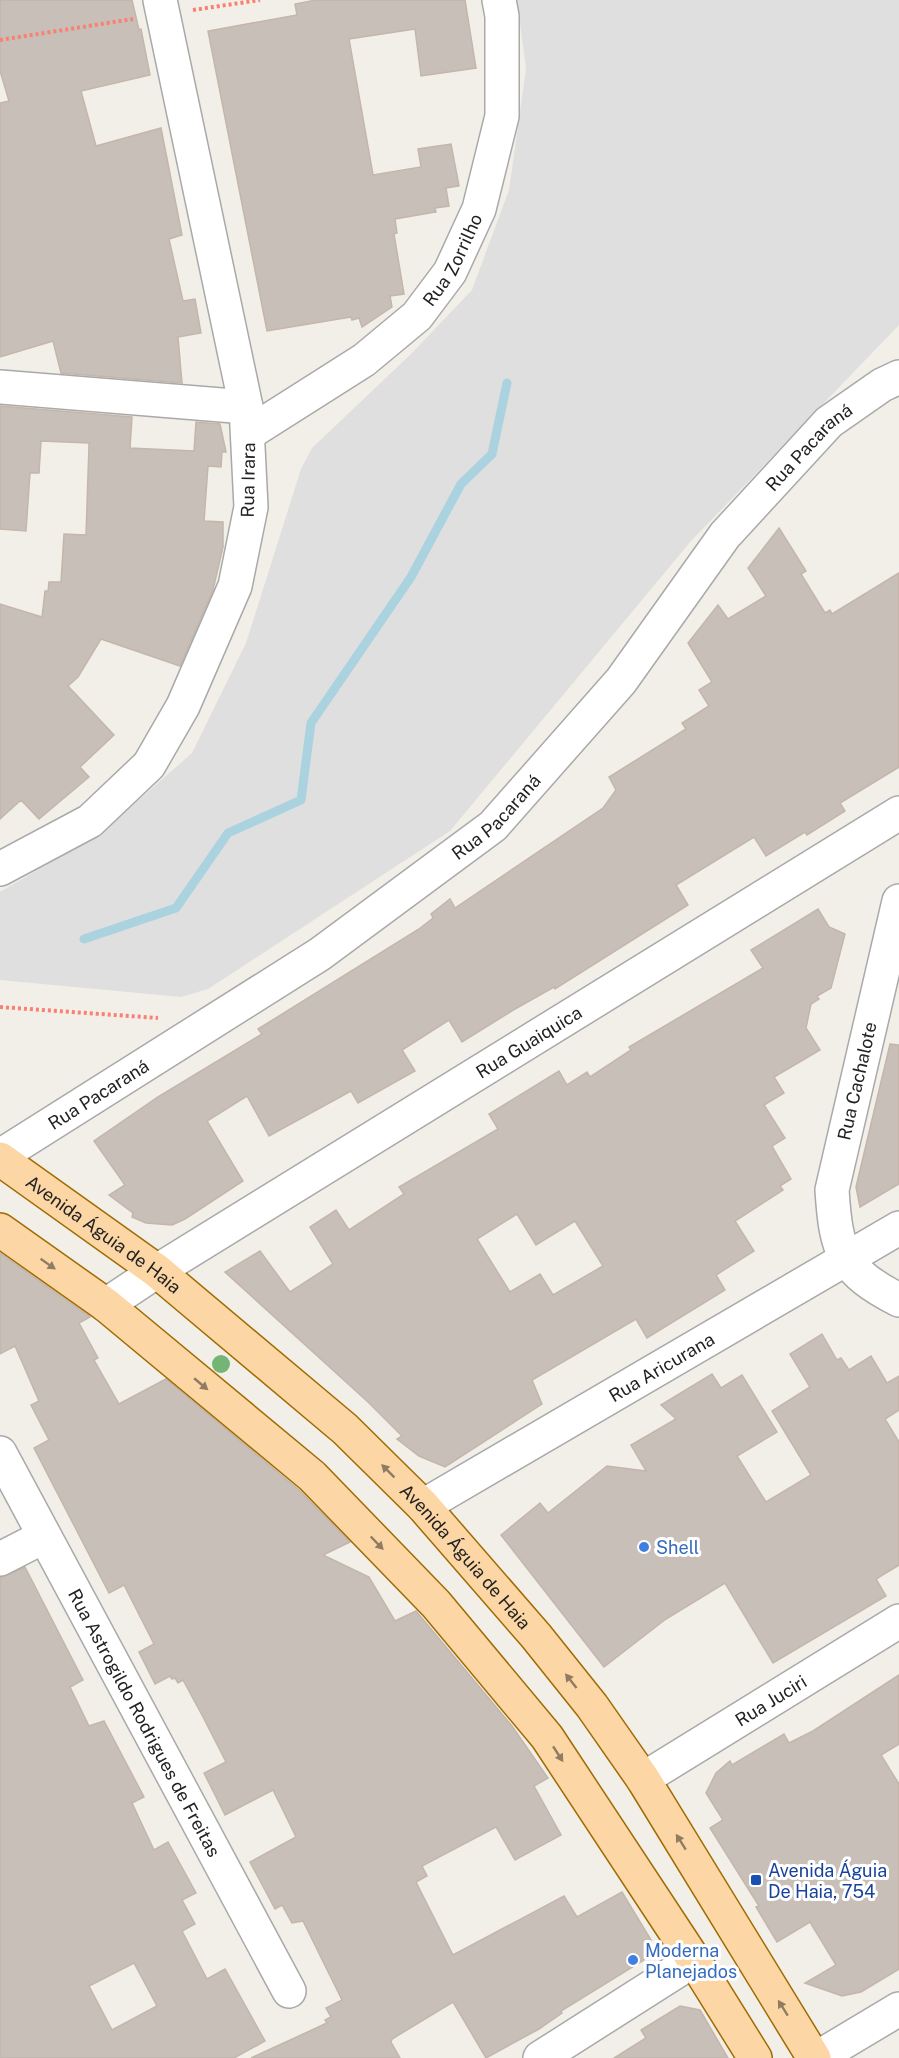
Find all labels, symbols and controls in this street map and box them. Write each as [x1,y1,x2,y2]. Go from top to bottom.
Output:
street label: Rua Zorrilho [418,210,486,310]
street label: Rua Pacaraná [761,399,856,495]
street label: Rua Irara [237,442,259,518]
street label: Rua Pacaraná [447,770,544,864]
street label: Rua Guaiquica [472,1001,585,1082]
street label: Rua Cachalote [833,1020,881,1142]
street label: Rua Pacaraná [44,1055,152,1134]
street label: Avenida Águia de Haia [22,1171,186,1297]
one-way arrow [39,1258,55,1270]
street label: Rua Aricurana [605,1328,718,1406]
one-way arrow [193,1377,208,1390]
one-way arrow [381,1465,395,1479]
street label: Avenida Águia de Haia [396,1479,535,1633]
one-way arrow [369,1536,383,1550]
place label: Shell [656,1537,699,1558]
marker: Shell [637,1540,651,1554]
street label: Rua Astrogildo Rodrigues de Freitas [64,1585,225,1860]
street label: Rua Juciri [731,1670,810,1730]
one-way arrow [565,1673,578,1689]
one-way arrow [553,1746,564,1762]
one-way arrow [675,1834,686,1850]
place label: Avenida Águia De Haia, 754 [768,1859,887,1902]
marker: Avenida Águia De Haia, 754 [749,1873,763,1887]
place label: Moderna Planejados [645,1940,737,1982]
marker: Moderna Planejados [626,1953,640,1967]
one-way arrow [778,2000,789,2016]

